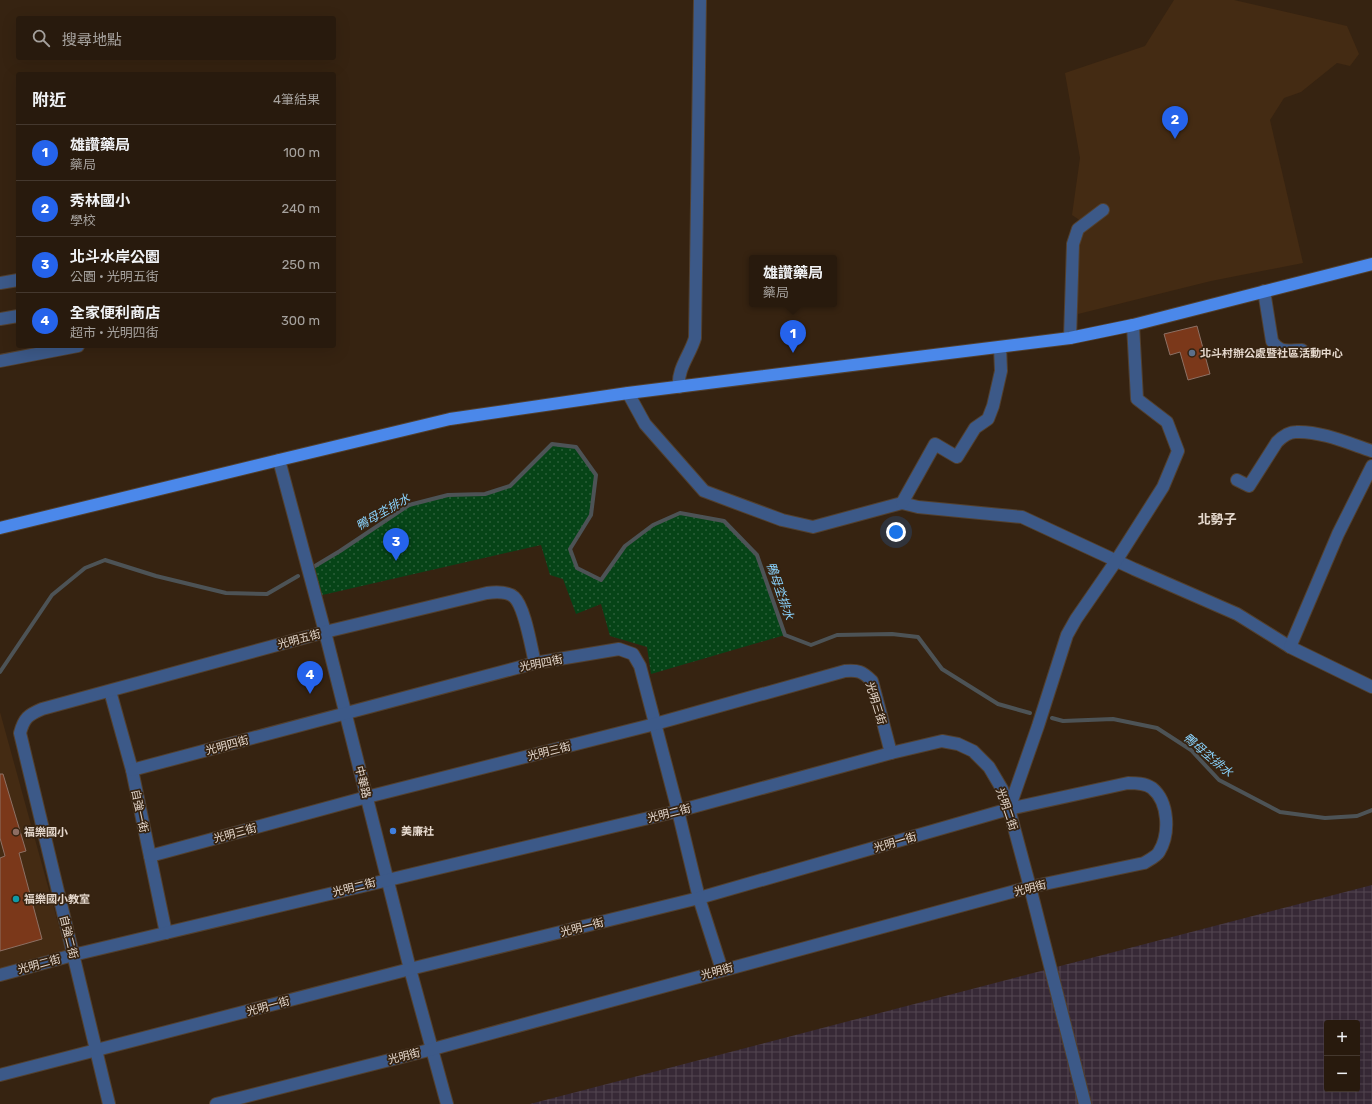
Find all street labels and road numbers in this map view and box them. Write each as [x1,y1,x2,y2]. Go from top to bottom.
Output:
street label: 光明五街 [276,628,322,651]
street label: 光明四街 [518,653,564,674]
street label: 光明三街 [863,680,888,726]
street label: 光明四街 [204,734,250,757]
street label: 光明三街 [526,740,572,763]
street label: 中華路 [352,765,373,800]
street label: 光明二街 [993,786,1020,832]
street label: 自強一街 [129,788,150,834]
street label: 光明二街 [646,802,692,825]
street label: 光明三街 [212,822,258,845]
street label: 光明一街 [872,830,918,855]
street label: 光明二街 [331,876,377,899]
street label: 光明街 [1013,878,1048,899]
street label: 自強二街 [57,914,80,960]
street label: 光明一街 [559,916,605,939]
street label: 光明二街 [16,953,62,976]
street label: 光明街 [700,961,735,982]
street label: 光明一街 [245,995,291,1018]
street label: 光明街 [387,1046,422,1067]

